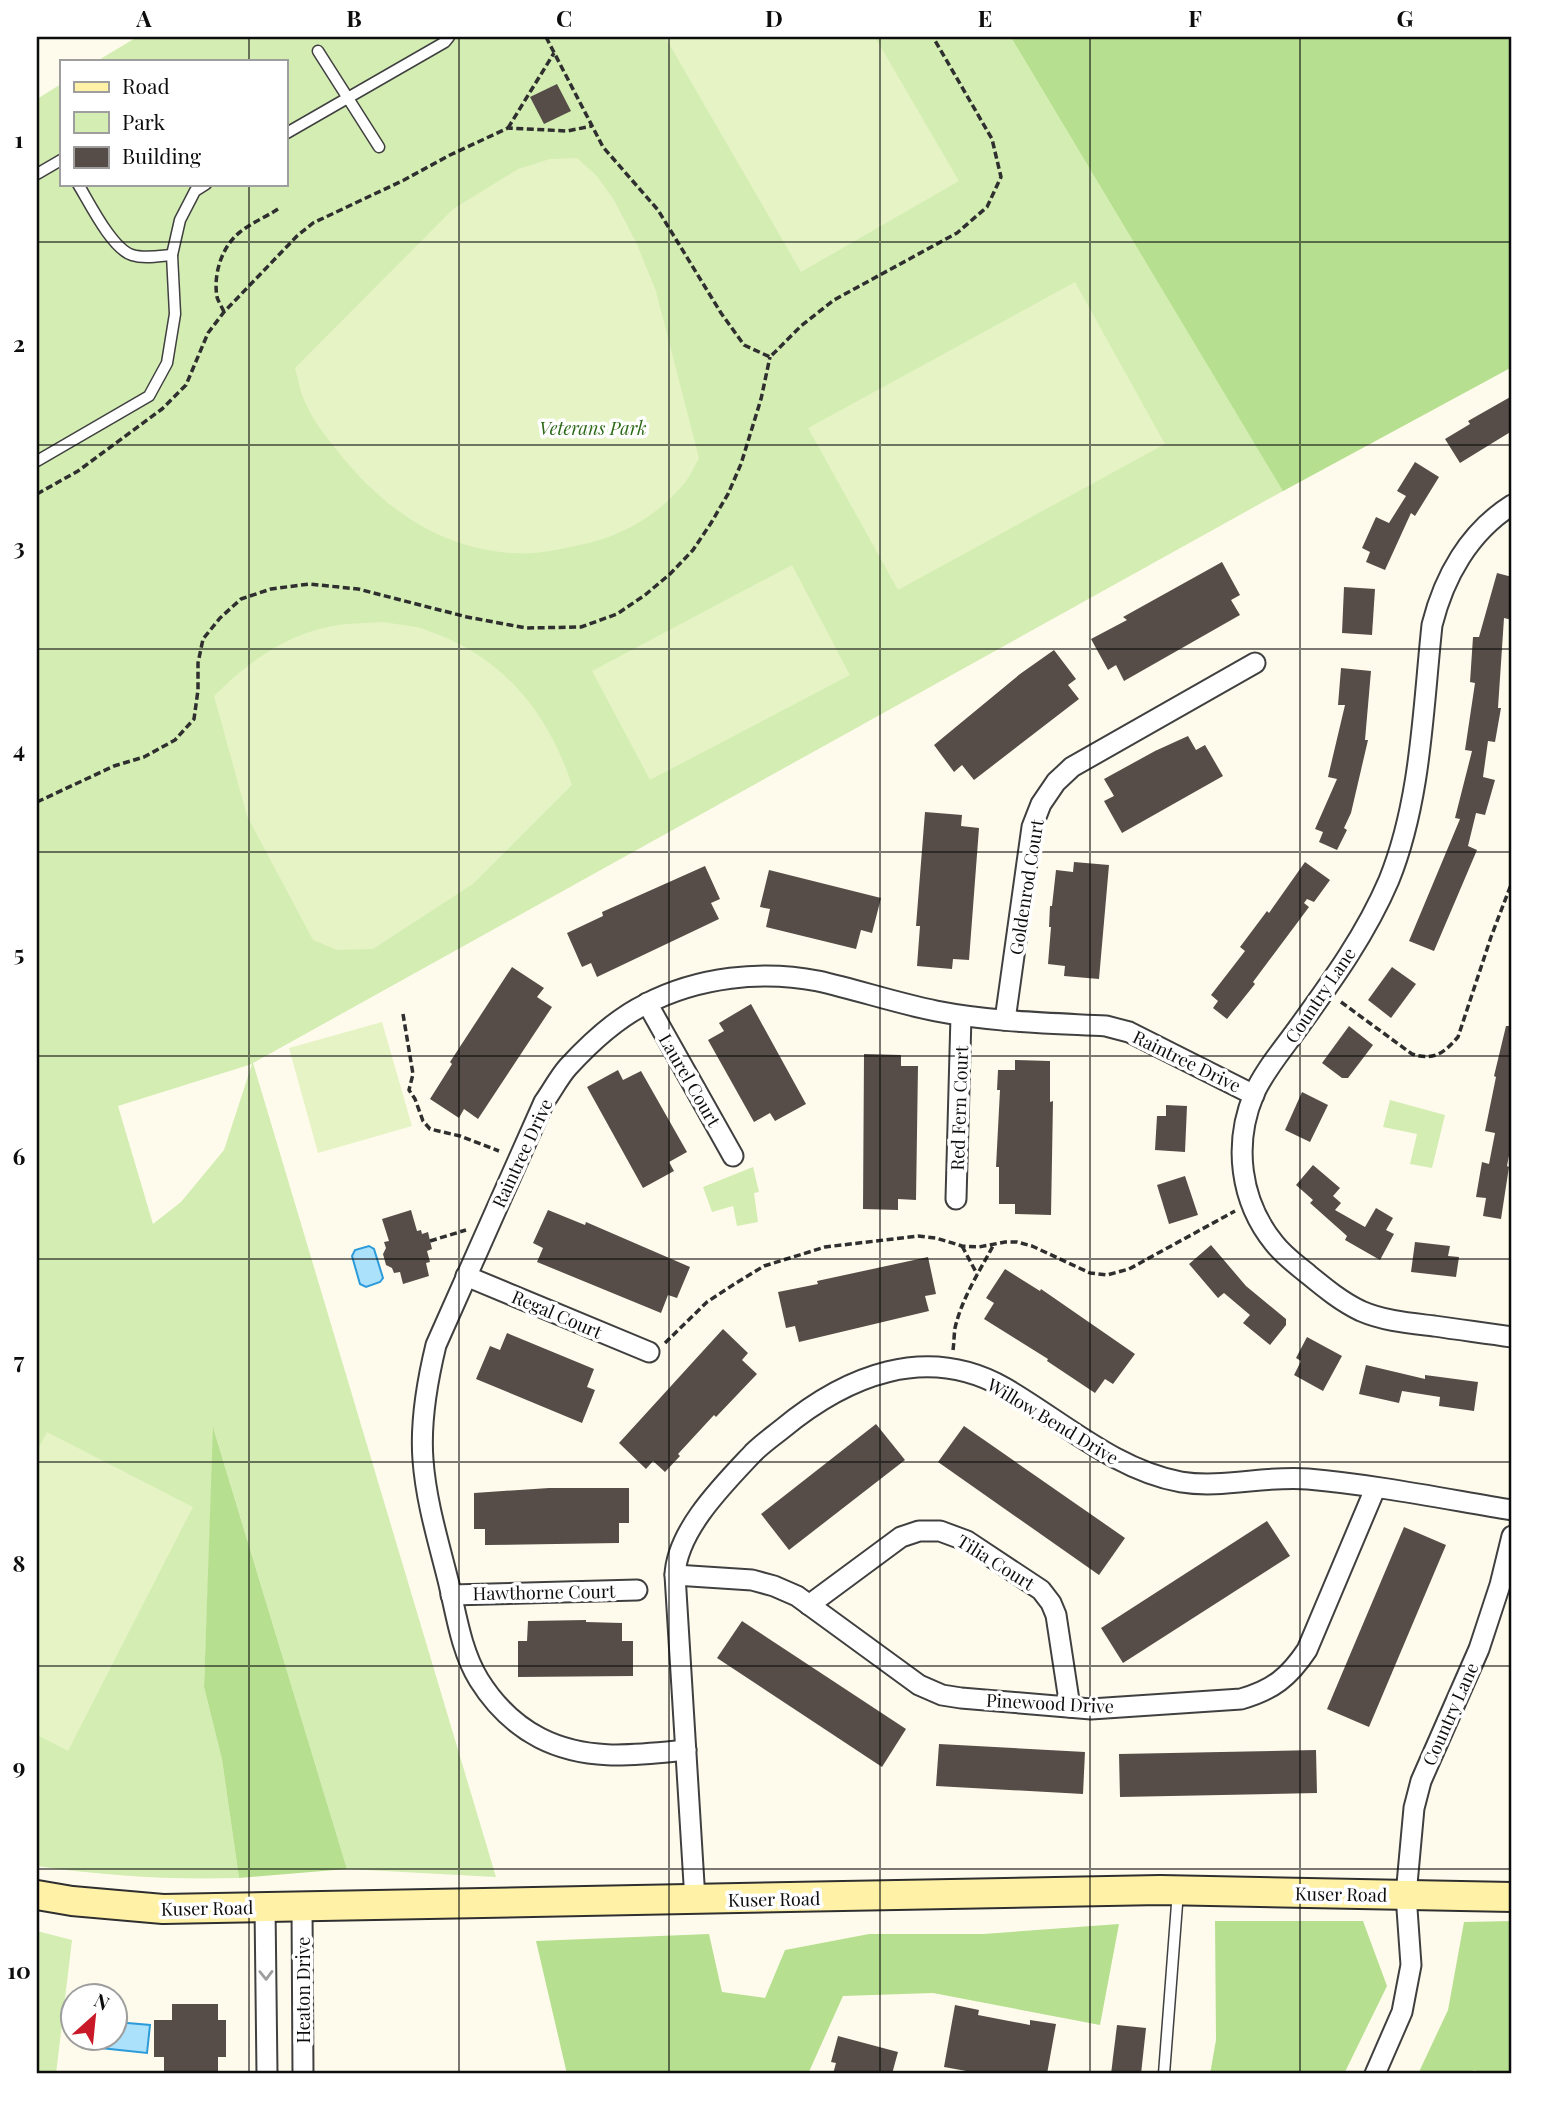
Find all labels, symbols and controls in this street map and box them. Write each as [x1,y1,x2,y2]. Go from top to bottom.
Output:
text: A [135,2,152,33]
text: B [346,2,362,33]
text: C [556,2,572,33]
text: D [765,2,783,33]
text: E [978,2,992,33]
text: F [1188,2,1202,33]
text: G [1397,2,1414,33]
legend [60,60,287,186]
text: Road [122,71,170,99]
text: Park [122,107,166,135]
text: 1 [15,123,24,154]
text: Building [122,141,201,169]
text: 2 [13,327,25,358]
park label: Veterans Park [539,416,647,440]
text: 3 [13,530,25,561]
text: 4 [13,733,25,764]
street label: Goldenrod Court [1003,817,1049,957]
text: 5 [14,937,24,968]
street label: Country Lane [1279,943,1361,1047]
street label: Raintree Drive [1129,1024,1245,1098]
street label: Laurel Court [654,1029,727,1131]
street label: Red Fern Court [945,1045,973,1171]
street label: Raintree Drive [486,1095,558,1211]
text: 6 [13,1140,26,1171]
street label: Regal Court [508,1284,606,1344]
text: 7 [14,1344,25,1375]
street label: Willow Bend Drive [982,1372,1123,1470]
street label: Tilia Court [953,1529,1040,1596]
text: 8 [13,1547,25,1578]
street label: Hawthorne Court [473,1579,616,1605]
street label: Country Lane [1417,1659,1483,1769]
street label: Pinewood Drive [985,1688,1115,1718]
text: 9 [13,1750,25,1781]
street label: Kuser Road [1295,1881,1388,1907]
street label: Kuser Road [728,1886,821,1912]
street label: Kuser Road [161,1895,254,1921]
street label: Heaton Drive [291,1937,315,2043]
text: 10 [7,1954,31,1985]
one-way arrow [258,1971,274,1981]
north arrow [60,1982,130,2052]
text: N [90,1986,114,2016]

